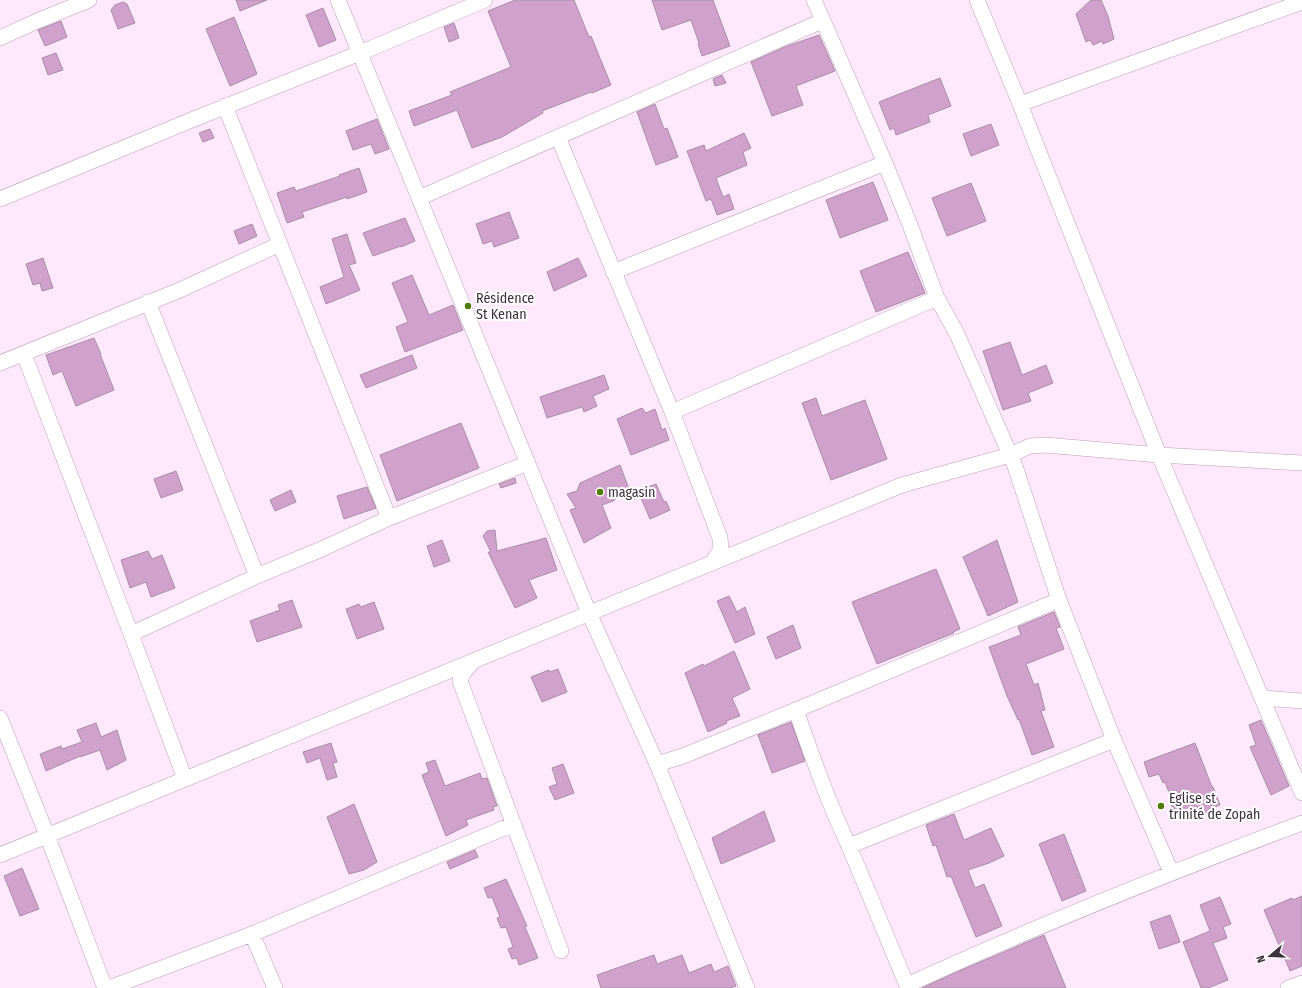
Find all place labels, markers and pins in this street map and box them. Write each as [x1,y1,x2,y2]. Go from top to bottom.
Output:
place label: Résidence St Kenan [476,290,534,323]
marker: Résidence St Kenan [463,301,473,311]
place label: magasin [608,484,655,501]
marker: magasin [595,487,605,497]
place label: Eglise st trinité de Zopah [1169,790,1260,823]
marker: Eglise st trinité de Zopah [1156,801,1166,811]

